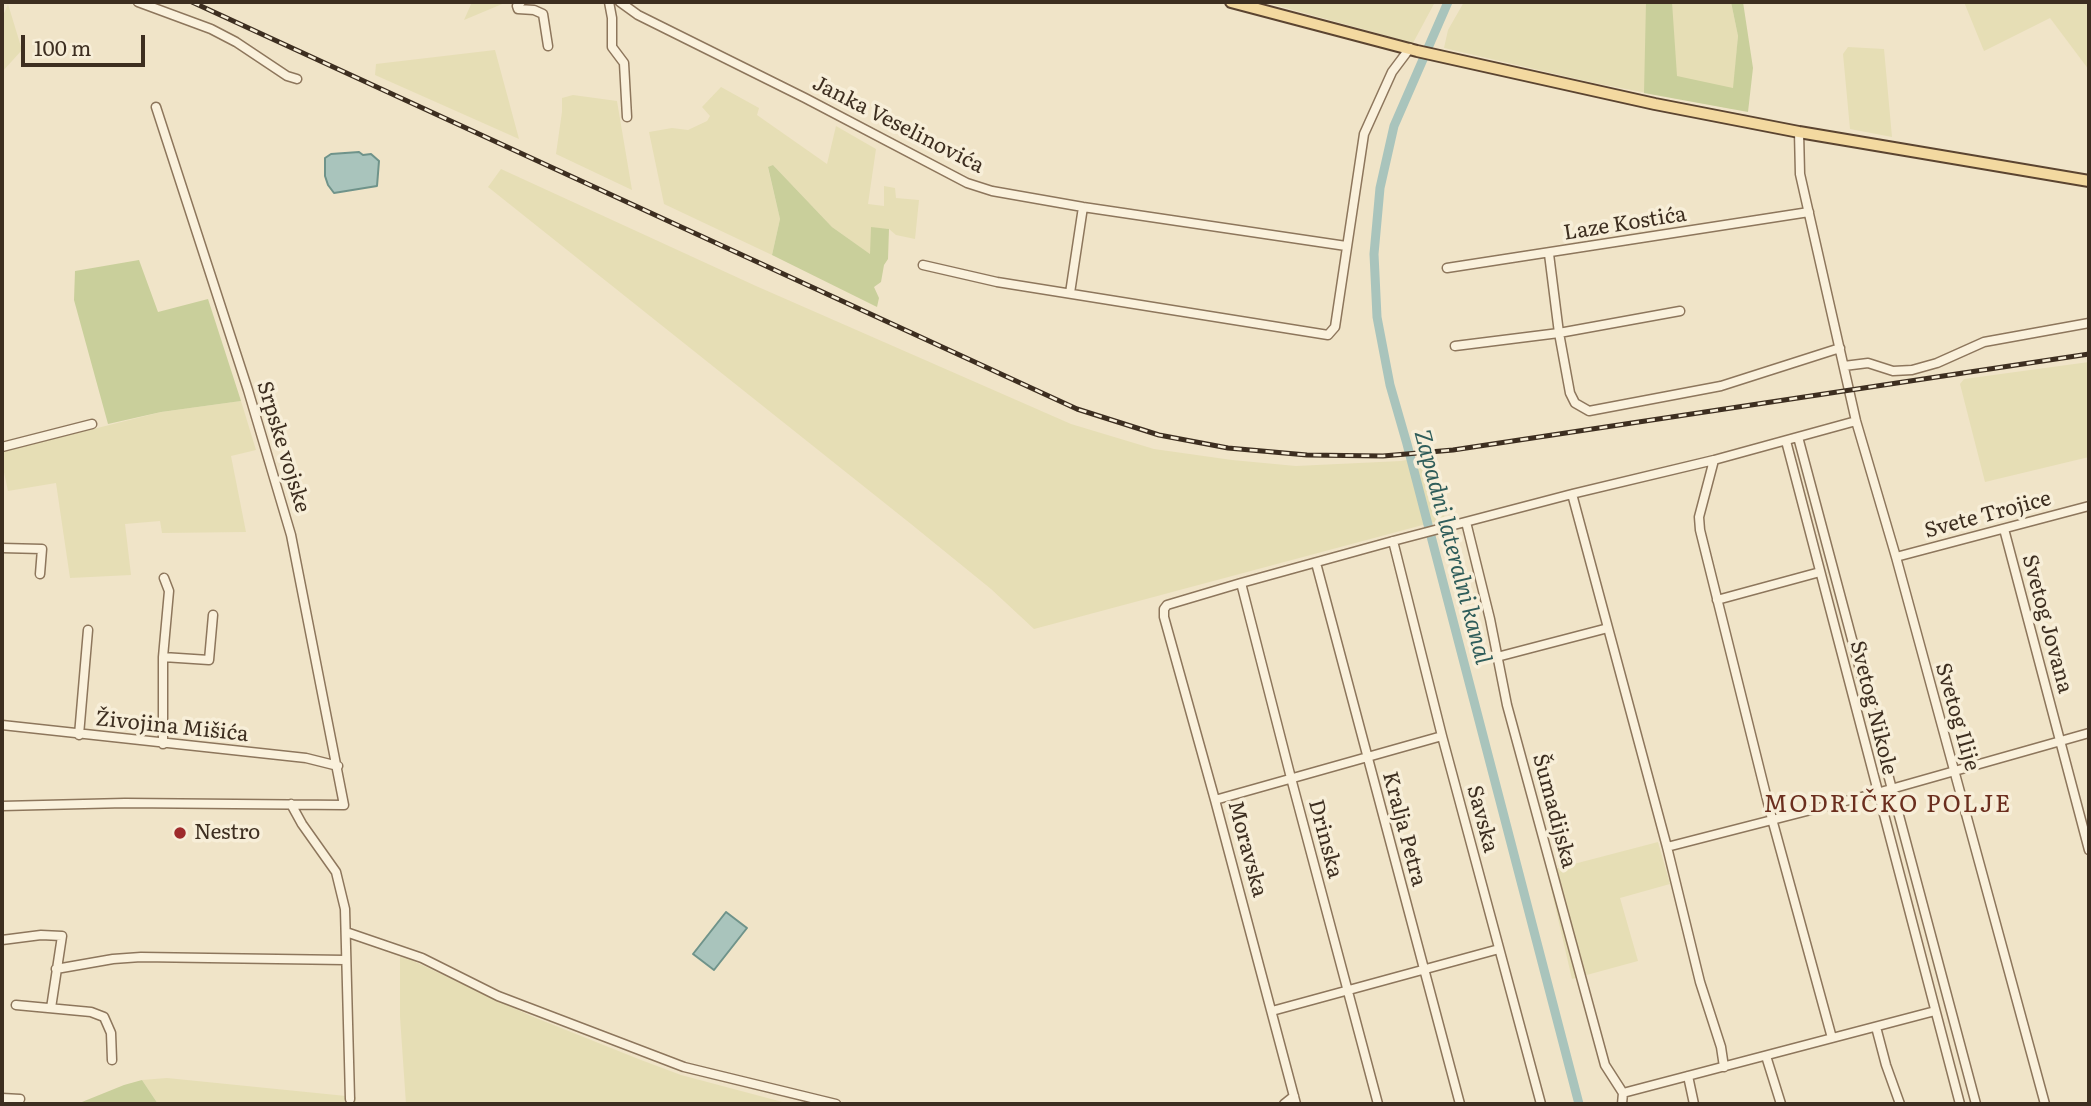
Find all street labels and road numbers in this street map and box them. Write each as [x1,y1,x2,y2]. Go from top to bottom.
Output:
street label: Janka Veselinovića [808,71,988,179]
street label: Laze Kostića [1562,202,1688,246]
street label: Srpske vojske [251,378,315,516]
street label: Svete Trojice [1922,486,2054,544]
street label: Svetog Jovana [2016,552,2078,696]
street label: Svetog Nikole [1844,638,1902,778]
street label: Svetog Ilije [1930,660,1984,774]
street label: Živojina Mišića [94,706,250,748]
street label: Šumadijska [1527,751,1581,871]
street label: Kralja Petra [1377,769,1431,889]
street label: Savska [1461,783,1503,855]
street label: Drinska [1302,797,1348,881]
street label: Moravska [1222,798,1272,900]

